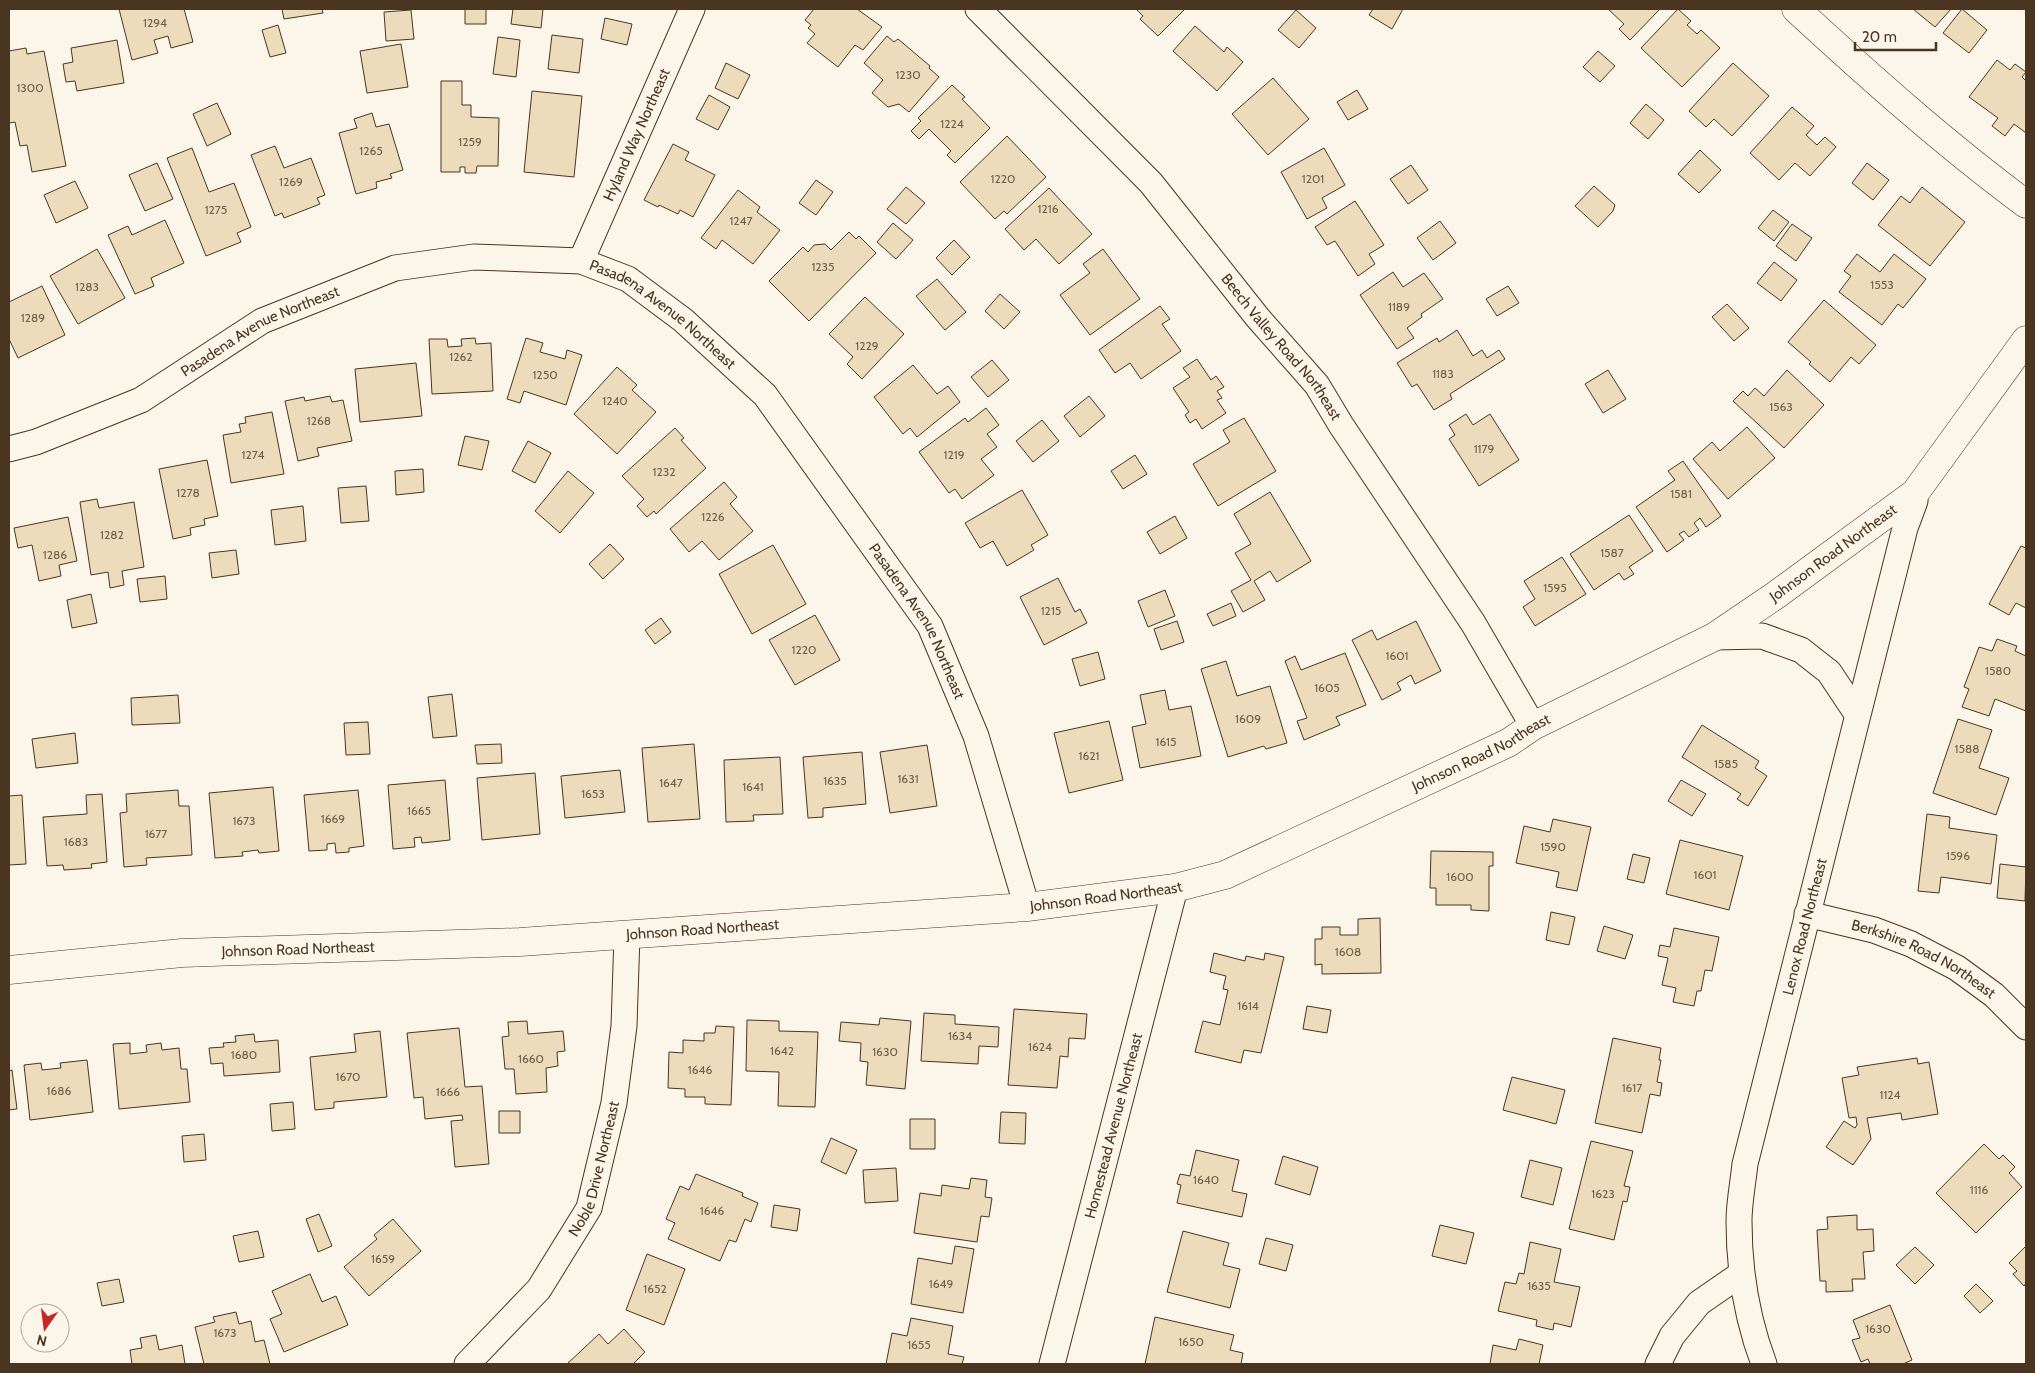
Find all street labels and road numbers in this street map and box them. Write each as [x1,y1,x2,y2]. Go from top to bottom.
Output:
street label: Hyland Way Northeast [600,66,674,204]
street label: Pasadena Avenue Northeast [587,256,740,373]
street label: Beech Valley Road Northeast [1217,270,1345,423]
street label: Pasadena Avenue Northeast [177,282,342,381]
street label: Johnson Road Northeast [1765,501,1900,606]
street label: Pasadena Avenue Northeast [865,540,969,702]
street label: Johnson Road Northeast [1408,710,1553,796]
street label: Lenox Road Northeast [1779,856,1831,997]
street label: Johnson Road Northeast [1028,877,1184,916]
street label: Johnson Road Northeast [624,915,780,944]
street label: Berkshire Road Northeast [1850,916,1999,1002]
street label: Johnson Road Northeast [220,938,375,961]
street label: Homestead Avenue Northeast [1081,1031,1146,1221]
street label: Noble Drive Northeast [565,1099,623,1240]

